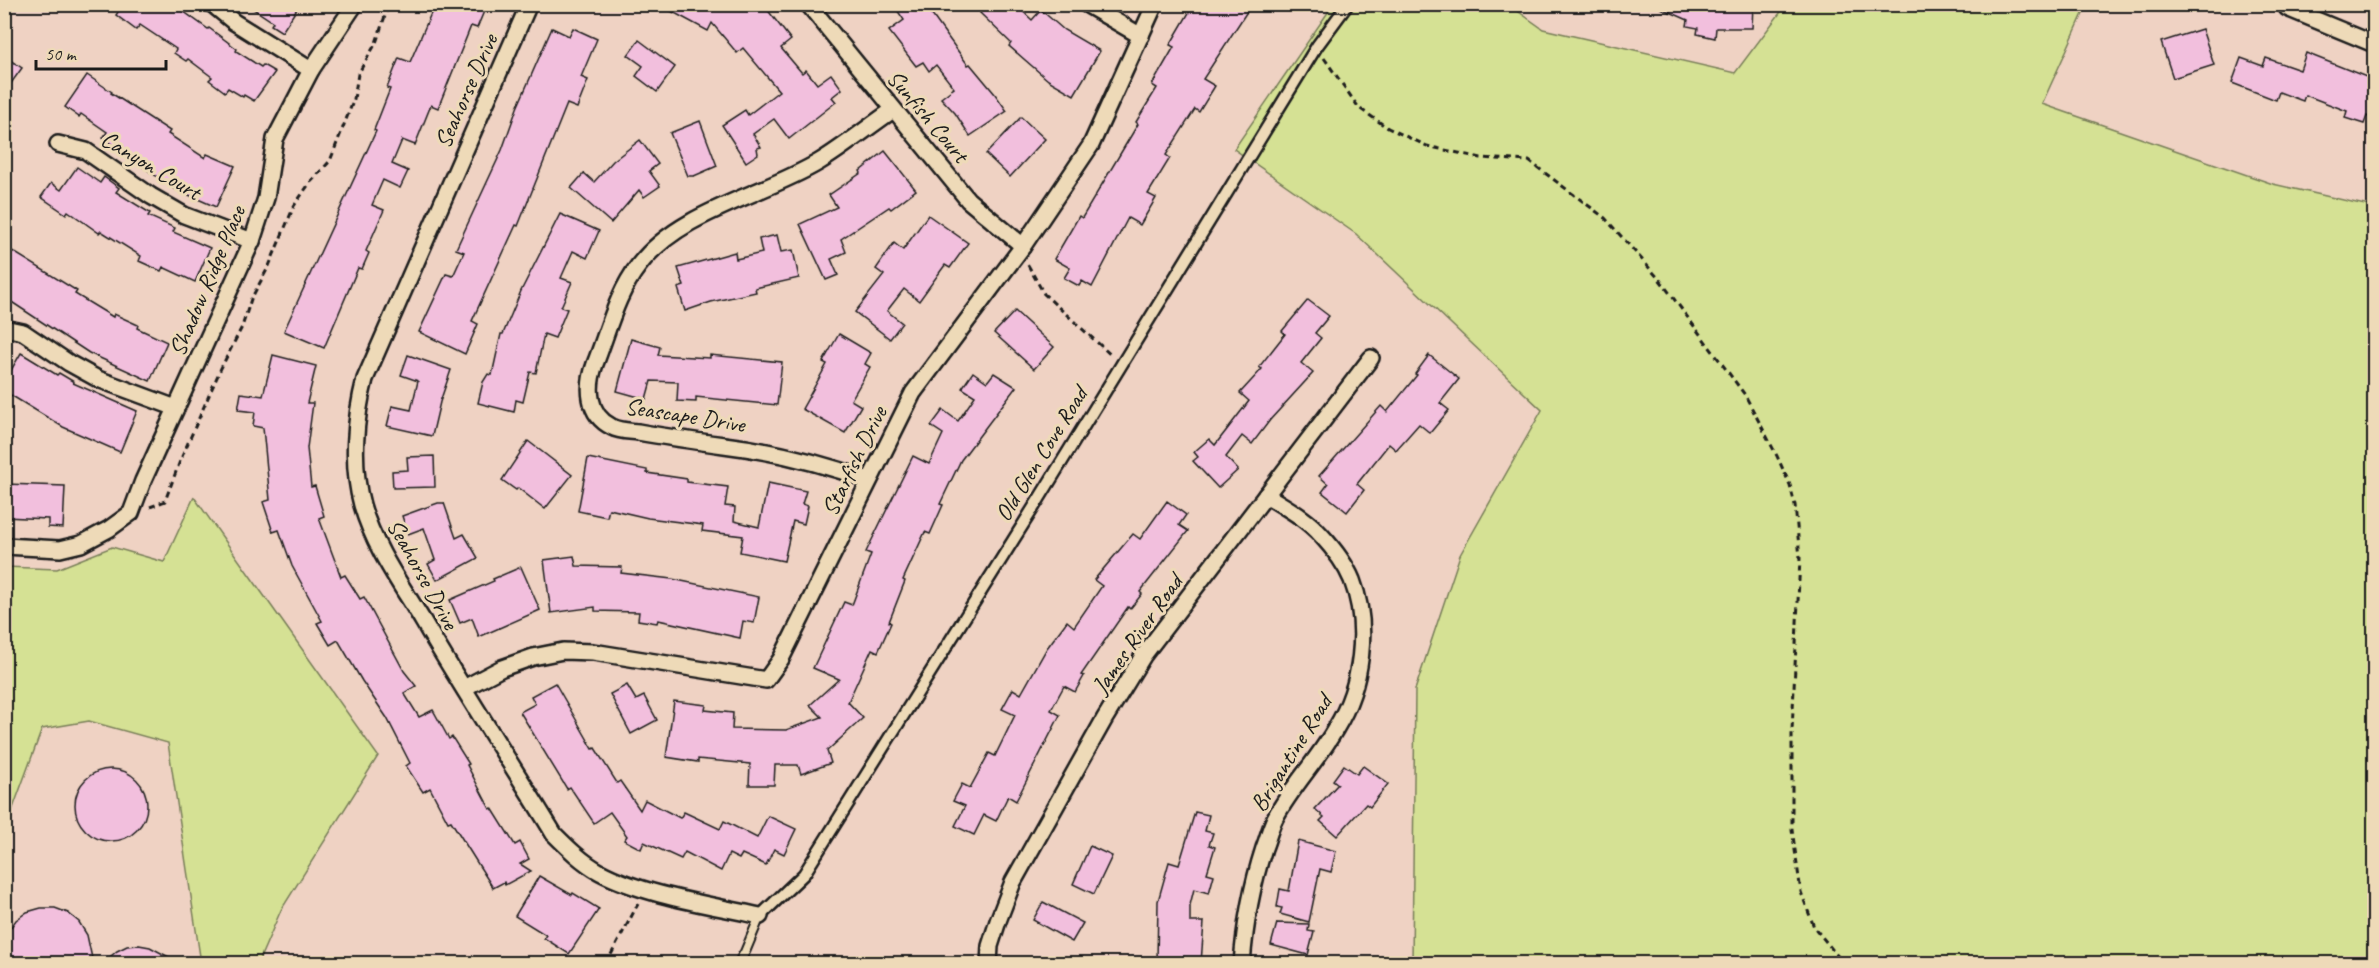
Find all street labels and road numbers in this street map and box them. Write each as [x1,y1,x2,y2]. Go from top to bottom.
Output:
street label: Seahorse Drive [428,27,505,153]
street label: Sunfish Court [880,63,977,170]
street label: Canyon Court [96,124,208,208]
street label: Shadow Ridge Place [162,199,253,361]
street label: Old Glen Cove Road [988,378,1096,527]
street label: Seascape Drive [623,391,749,440]
street label: Starfish Drive [815,399,894,521]
street label: Seahorse Drive [380,514,467,636]
street label: James River Road [1084,566,1191,700]
street label: Brigantine Road [1243,686,1341,817]

